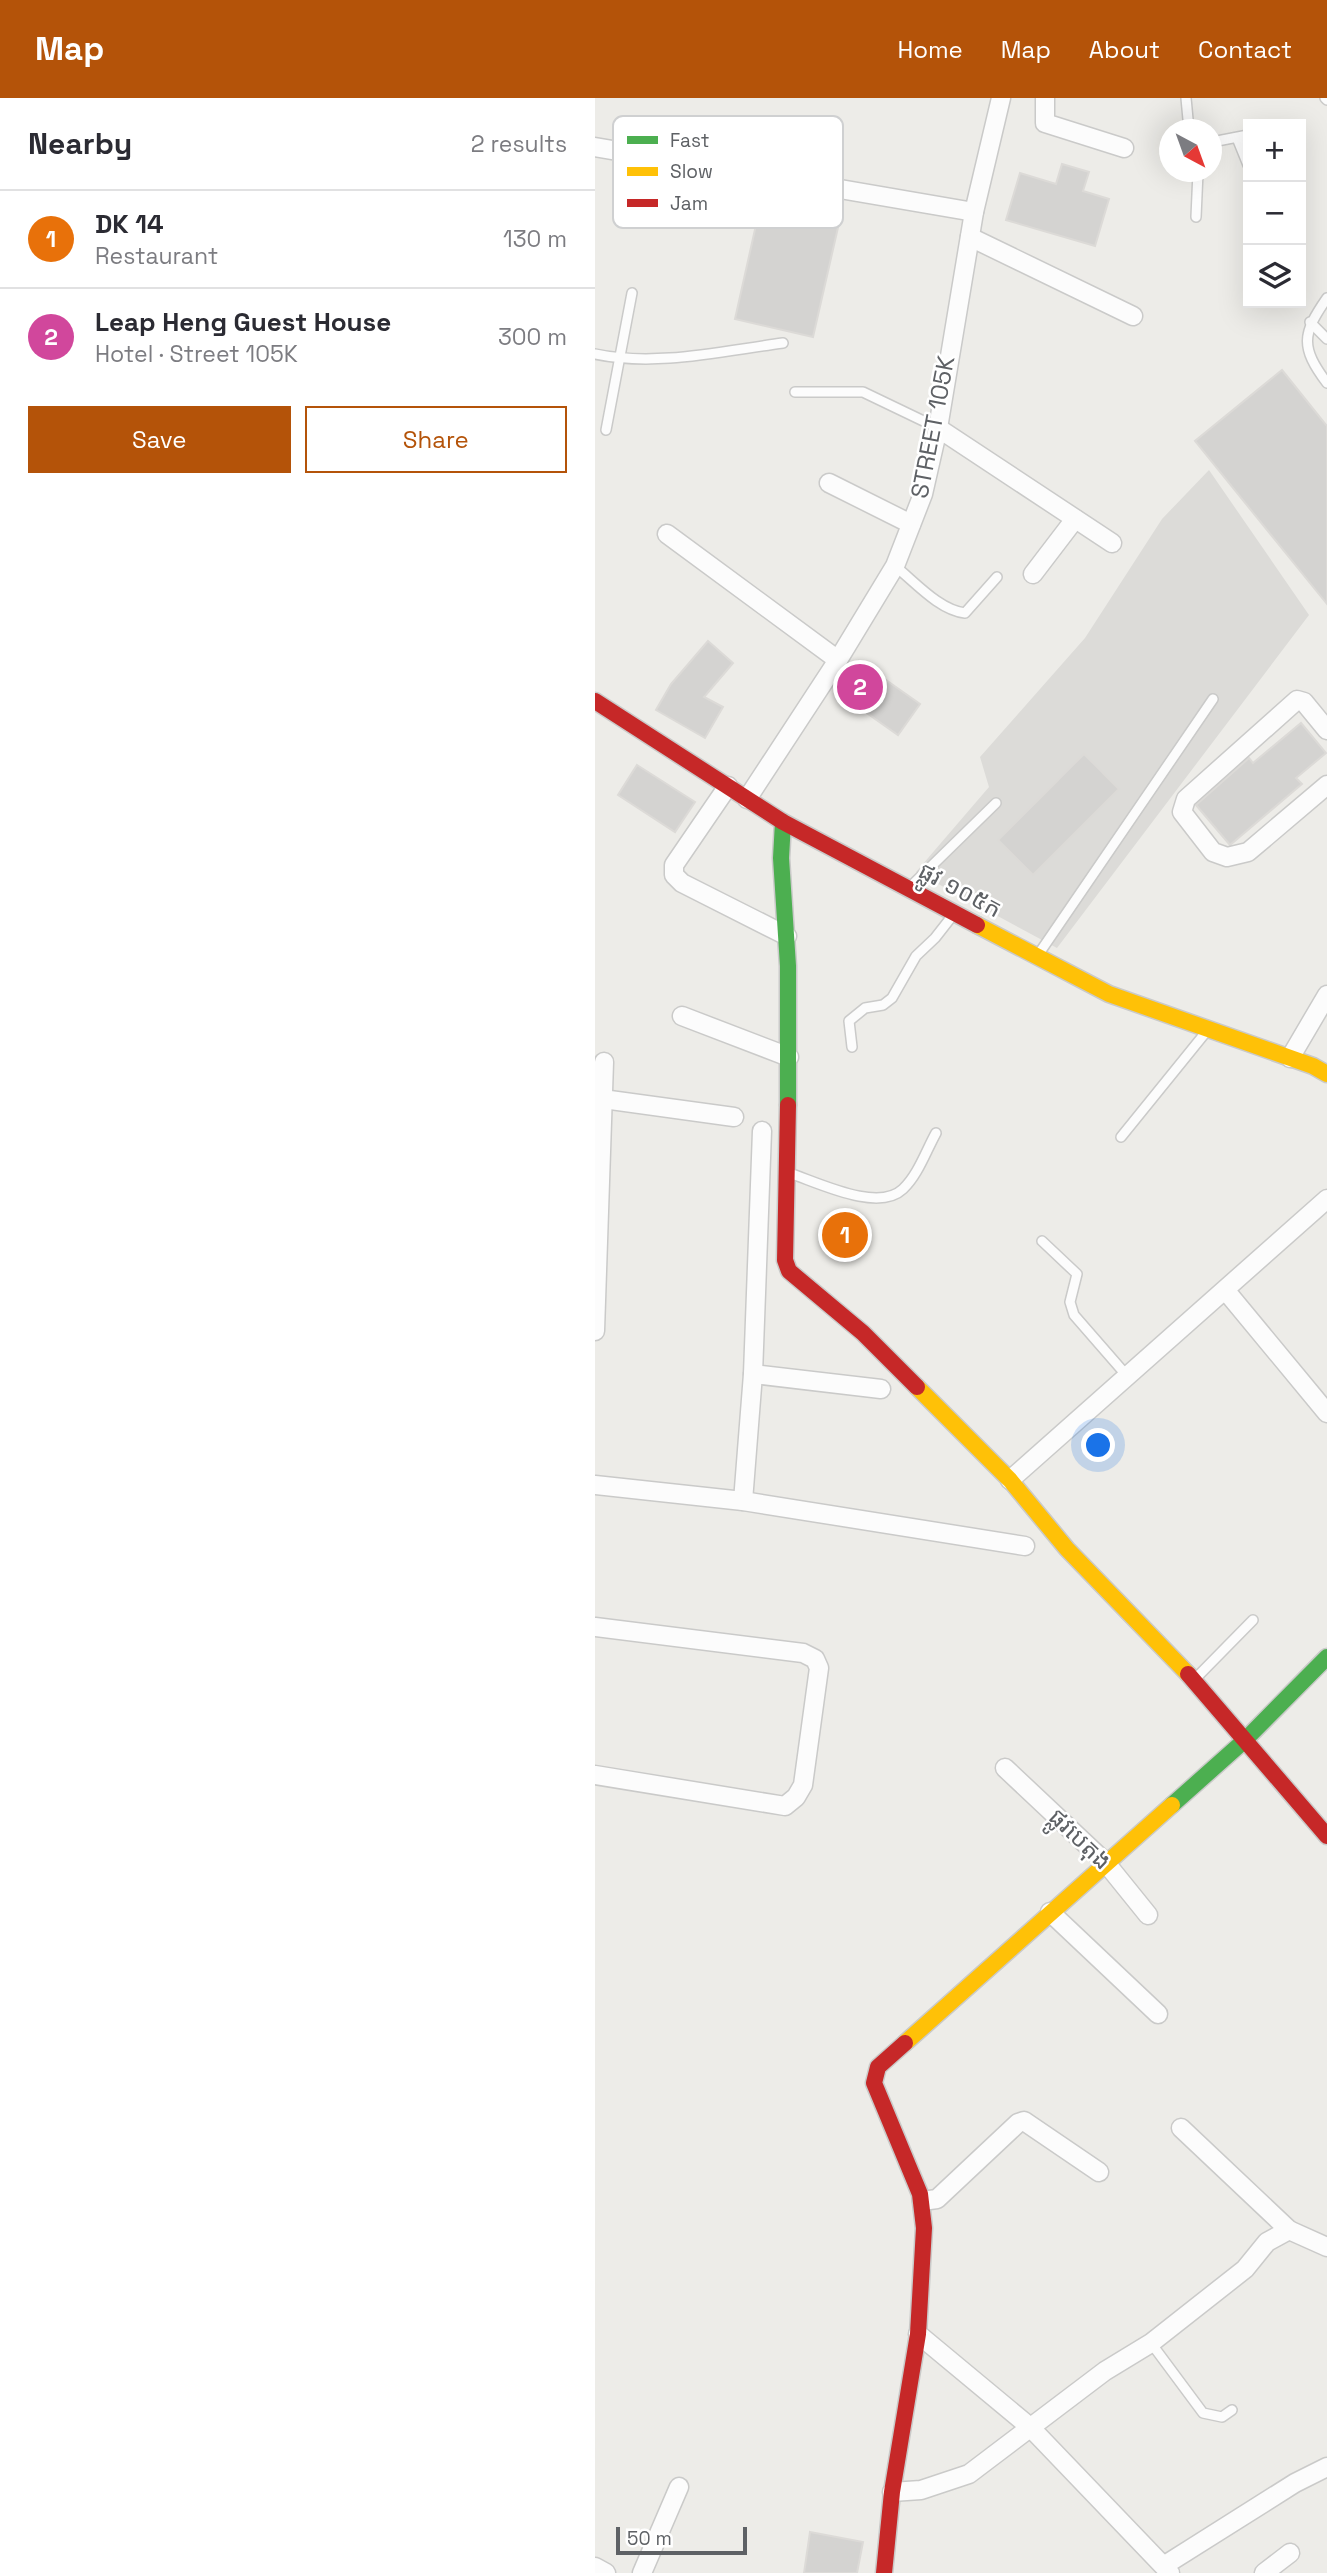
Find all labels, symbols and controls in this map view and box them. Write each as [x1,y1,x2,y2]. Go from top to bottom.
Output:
text: Map [35,28,104,70]
text: Home [897,34,963,65]
text: Map [1001,34,1051,65]
text: About [1089,34,1160,65]
text: Contact [1198,34,1292,65]
legend [613,116,843,228]
north arrow [1159,119,1222,182]
map controls [1243,119,1306,308]
button: + [1243,119,1306,182]
text: Nearby [28,124,132,163]
text: Fast [670,128,710,153]
text: 2 results [471,129,567,159]
text: Slow [670,159,713,184]
button: − [1243,182,1306,245]
text: Jam [670,191,708,216]
text: DK 14 [95,207,163,241]
text: 1 [46,224,56,254]
text: 130 m [503,224,567,254]
text: Restaurant [95,241,218,271]
button: layers [1243,245,1306,308]
text: Leap Heng Guest House [95,305,391,339]
text: 2 [44,322,58,352]
text: 300 m [498,322,567,352]
text: Hotel · Street 105K [95,339,298,369]
street label: STREET 105K [904,353,962,501]
button: Save [28,406,291,473]
button: Share [305,406,567,473]
pin: 2 [837,661,883,713]
street label: ផ្លូវ ១០៥ក [910,855,1007,931]
pin: 1 [822,1209,868,1261]
your location [1081,1428,1115,1462]
street label: ផ្លូវបេតុង [1037,1801,1118,1881]
scale bar [616,2524,747,2556]
text: 50 m [627,2526,672,2551]

